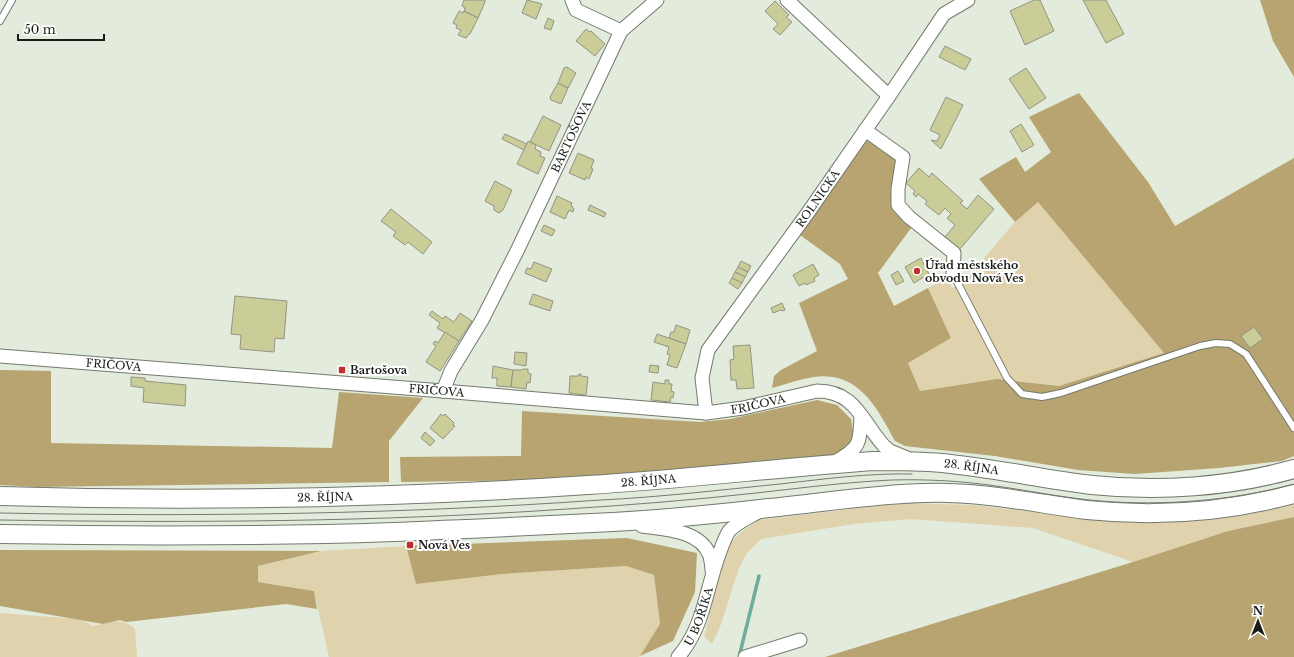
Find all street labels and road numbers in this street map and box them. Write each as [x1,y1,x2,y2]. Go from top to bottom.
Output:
street label: BARTOŠOVA [548,98,594,175]
street label: ROLNICKÁ [793,167,843,230]
street label: FRIČOVA [85,356,142,374]
street label: FRIČOVA [408,381,465,400]
street label: FRIČOVA [730,391,787,417]
street label: 28. ŘÍJNA [943,456,1000,478]
street label: 28. ŘÍJNA [620,471,677,490]
street label: 28. ŘÍJNA [297,489,353,505]
street label: U BOŘÍKA [681,585,716,648]

